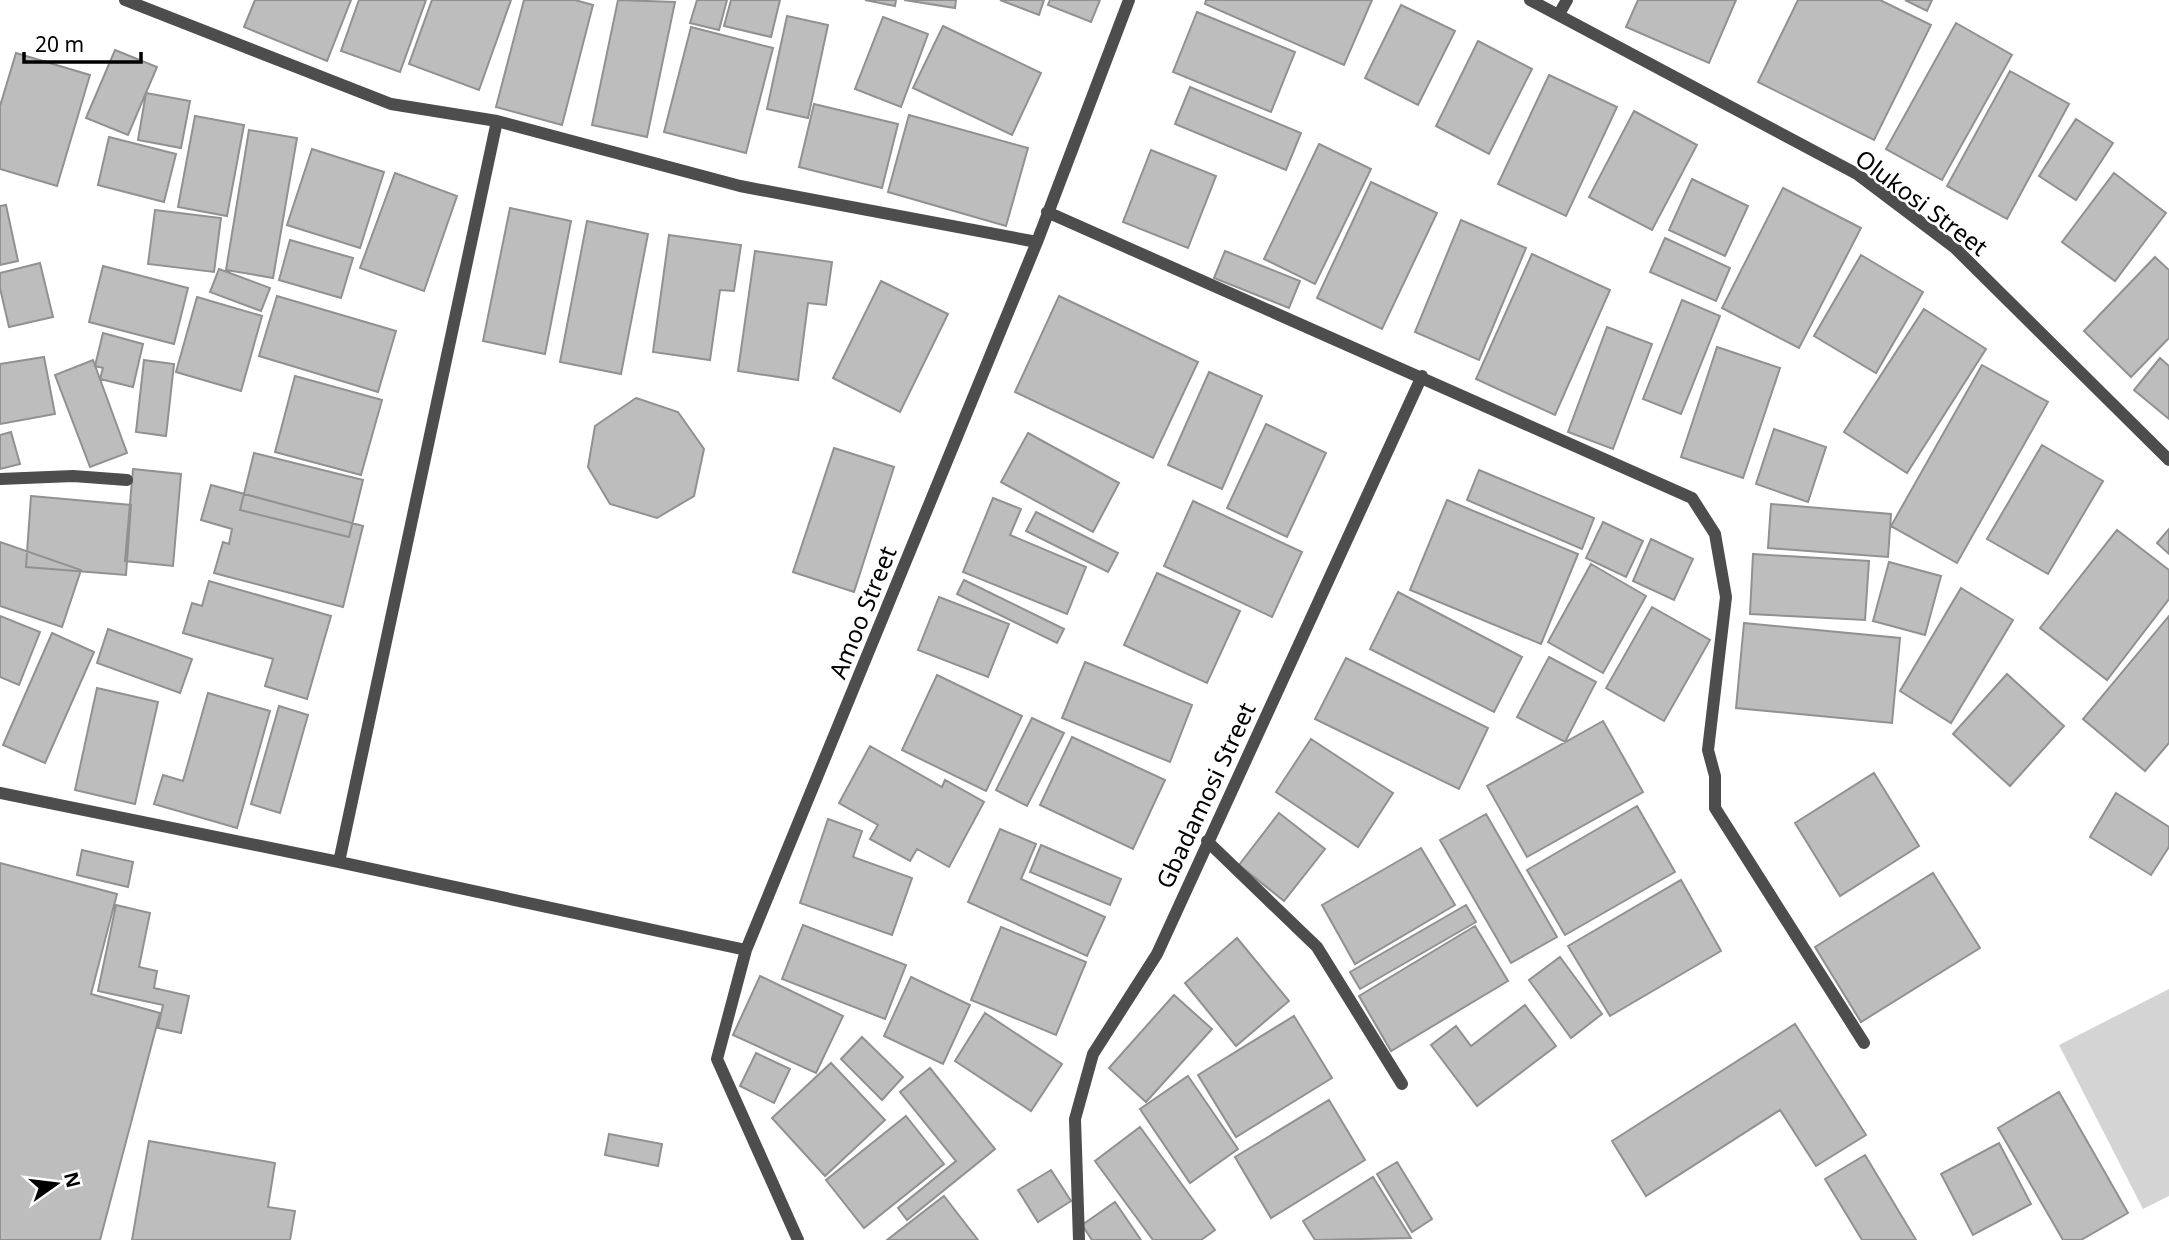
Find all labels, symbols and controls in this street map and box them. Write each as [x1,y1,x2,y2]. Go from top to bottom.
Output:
scale bar [24,21,142,65]
text: 20 m [35,30,84,58]
street label: Olukosi Street [1849,141,1995,263]
street label: Amoo Street [820,541,904,683]
street label: Gbadamosi Street [1147,696,1263,893]
north arrow [21,1149,91,1219]
text: N [58,1169,87,1191]

